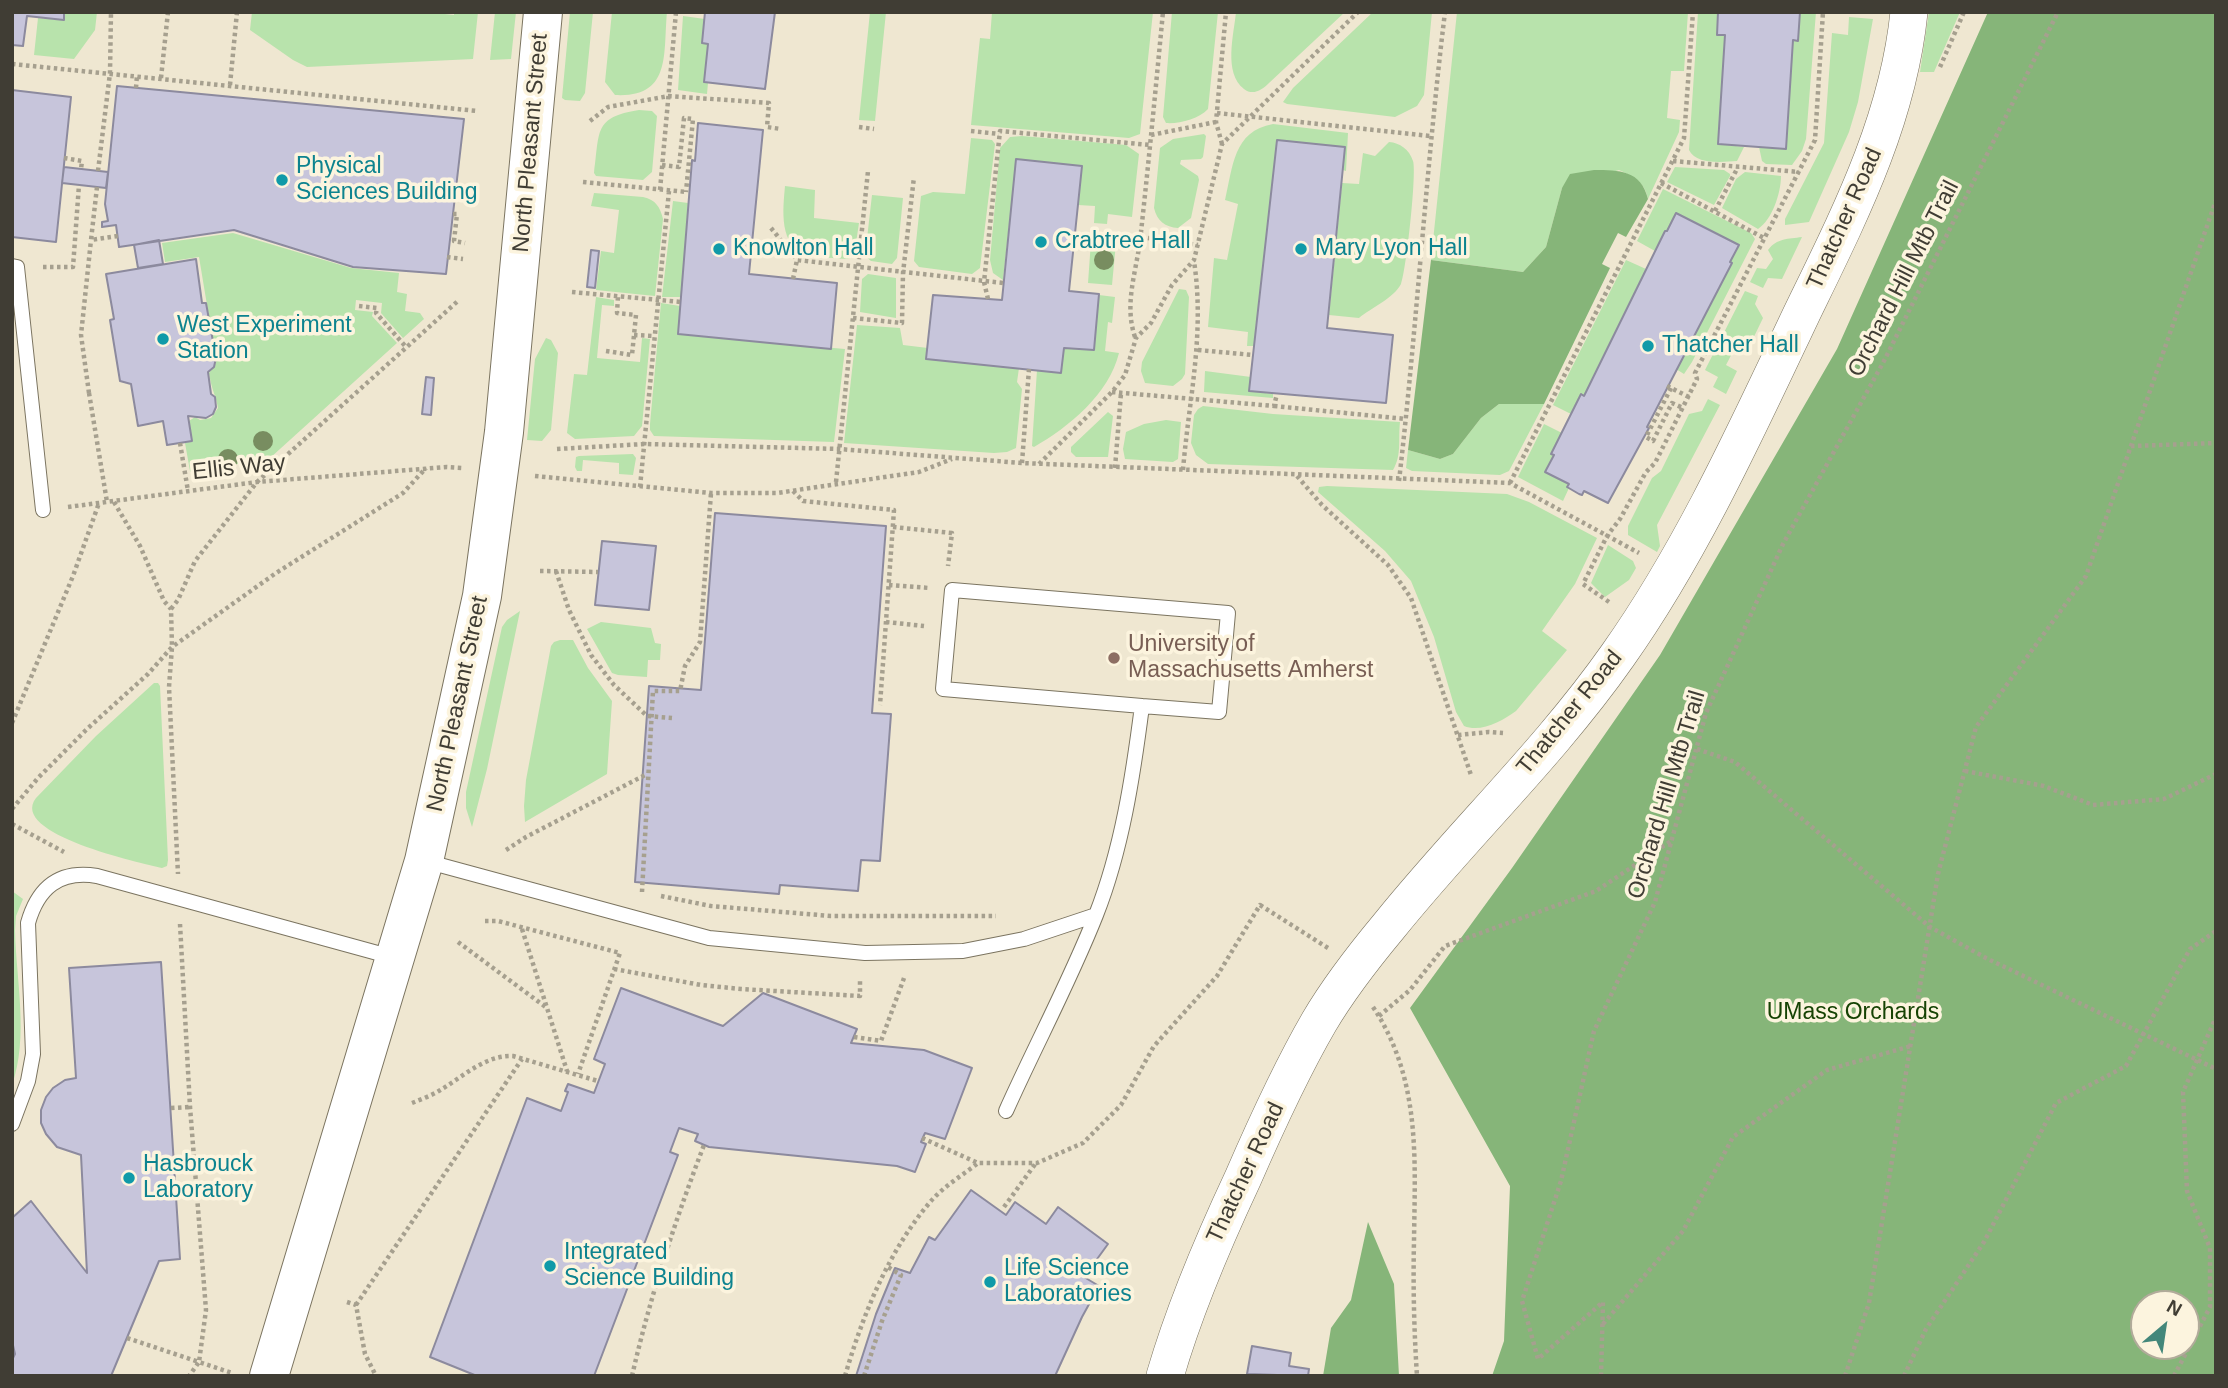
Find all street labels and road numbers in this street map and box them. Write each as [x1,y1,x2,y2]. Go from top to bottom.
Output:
street label: North Pleasant Street [508,32,554,254]
street label: Thatcher Road [1801,144,1889,294]
street label: Orchard Hill Mtb Trail [1843,176,1965,382]
street label: Ellis Way [191,449,287,487]
street label: North Pleasant Street [422,594,494,814]
street label: Thatcher Road [1511,645,1629,781]
street label: Orchard Hill Mtb Trail [1622,687,1712,903]
street label: Thatcher Road [1201,1098,1291,1248]

